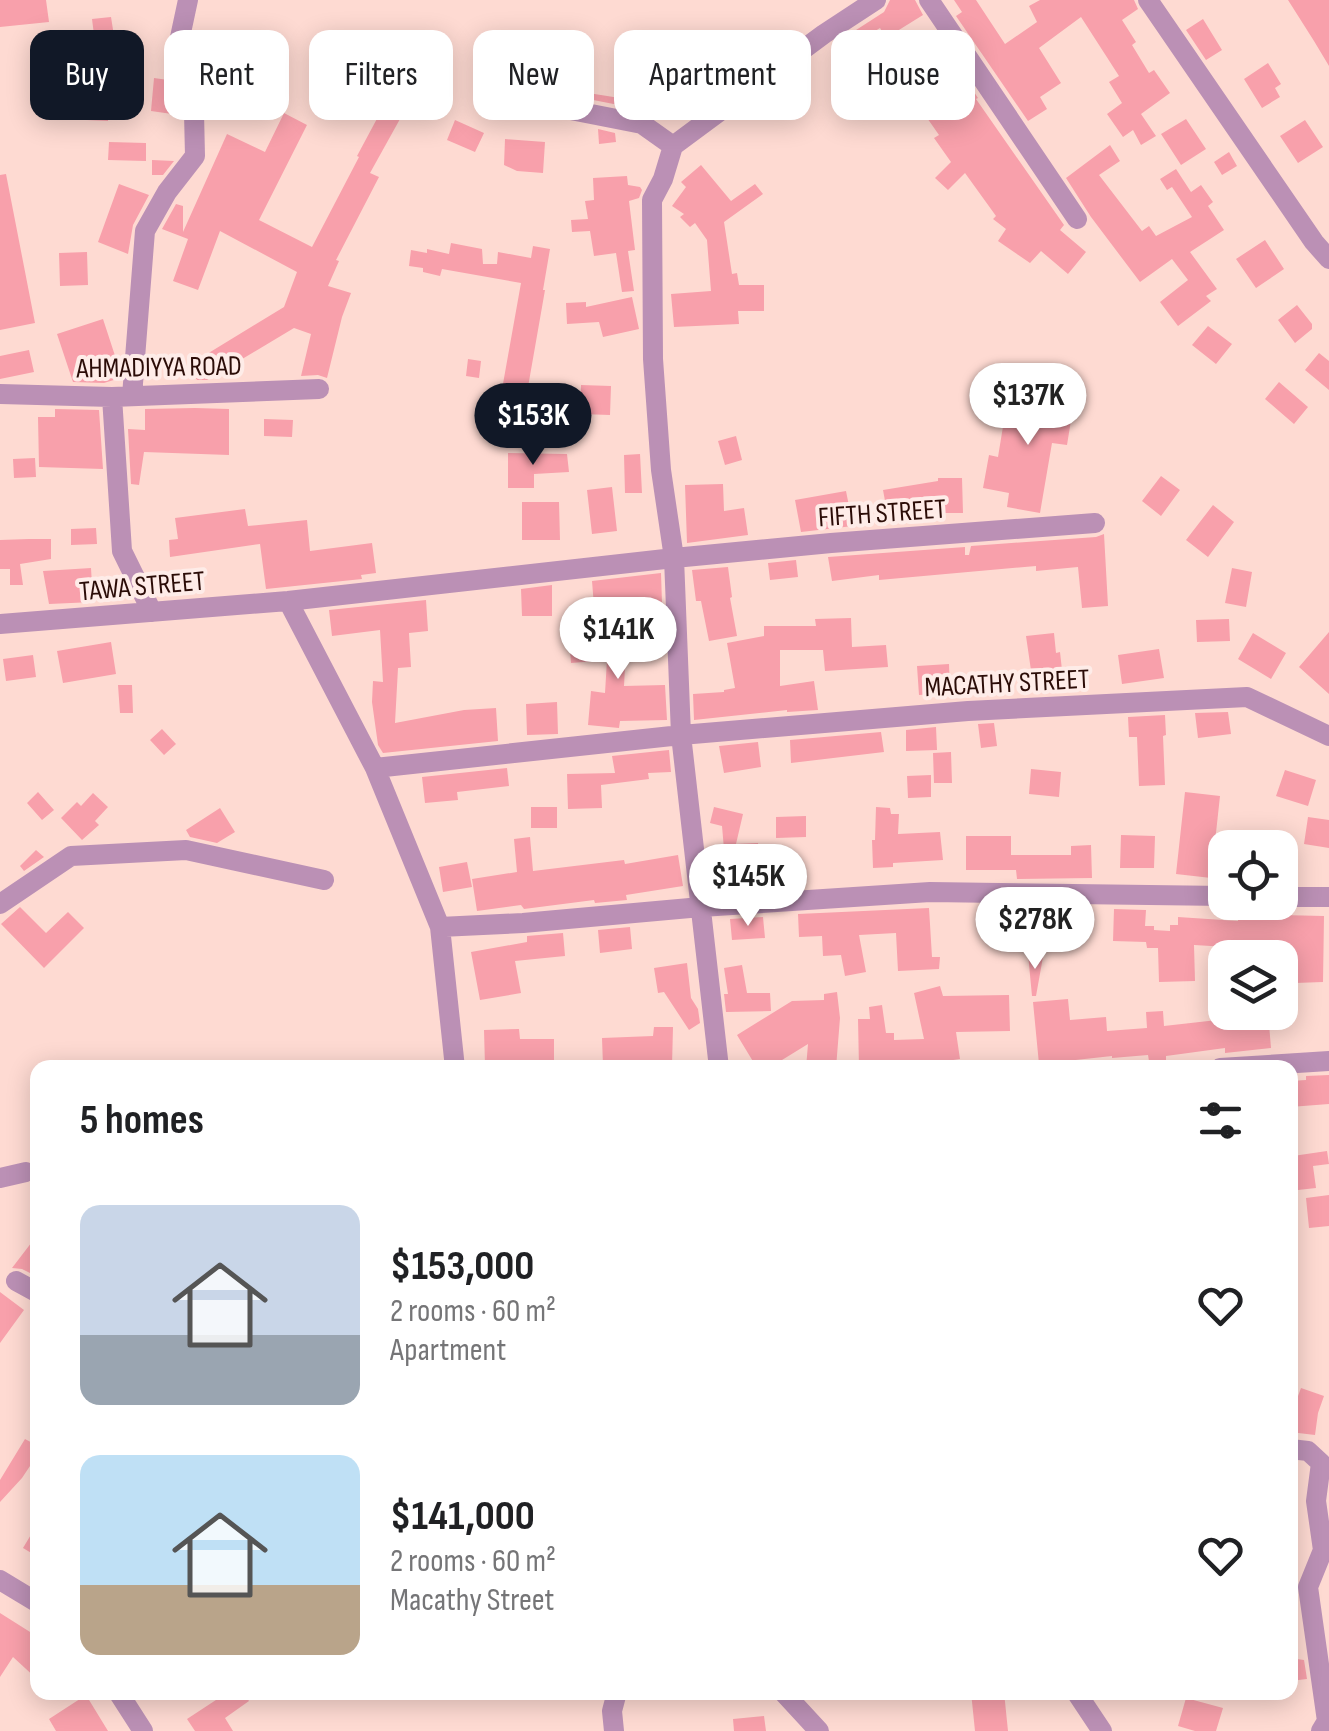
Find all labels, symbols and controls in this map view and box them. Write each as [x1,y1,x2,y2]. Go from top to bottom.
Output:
chip: Buy [30,30,144,120]
chip: Rent [164,30,289,120]
chip: Filters [309,30,453,120]
chip: New [473,30,594,120]
chip: Apartment [614,30,811,120]
chip: House [831,30,975,120]
street label: AHMADIYYA ROAD [75,350,242,385]
pin: $137K [958,363,1098,448]
text: $137K [991,376,1065,415]
pin: $153K [463,383,603,468]
text: $153K [496,396,570,435]
street label: FIFTH STREET [817,493,947,534]
street label: TAWA STREET [78,565,206,608]
pin: $141K [548,597,688,682]
text: $141K [582,610,654,649]
street label: MACATHY STREET [924,663,1090,704]
map controls [1208,830,1298,1030]
button: locate [1208,830,1298,920]
pin: $145K [678,844,818,929]
text: $145K [711,857,785,896]
pin: $278K [965,887,1105,972]
text: $278K [997,900,1073,939]
button: layers [1208,940,1298,1030]
icon: filters [1193,1093,1248,1148]
text: 5 homes [80,1095,204,1146]
text: $153,000 [390,1241,534,1292]
icon: home [160,1245,280,1365]
icon: heart [1193,1278,1248,1333]
text: 2 rooms · 60 m² [390,1292,556,1331]
text: Apartment [390,1331,506,1370]
text: $141,000 [390,1491,535,1542]
icon: home [160,1495,280,1615]
icon: heart [1193,1528,1248,1583]
text: 2 rooms · 60 m² [390,1542,556,1581]
text: Macathy Street [390,1581,554,1620]

